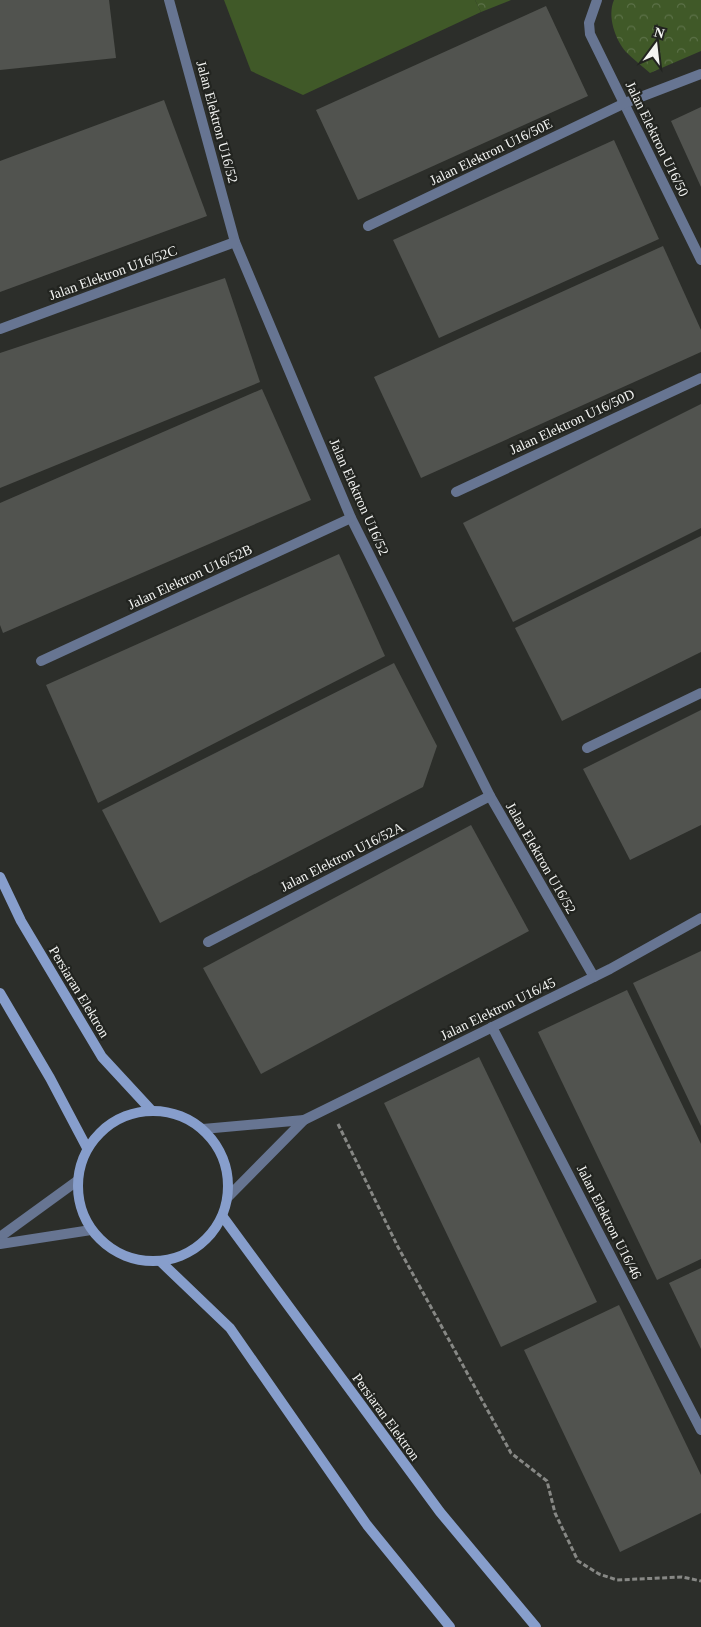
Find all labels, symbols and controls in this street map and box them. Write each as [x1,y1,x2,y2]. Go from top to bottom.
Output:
north arrow [631,20,681,70]
text: N [652,24,666,41]
street label: Jalan Elektron U16/52 [193,59,241,185]
street label: Jalan Elektron U16/50 [623,79,691,199]
street label: Jalan Elektron U16/50E [427,116,555,188]
street label: Jalan Elektron U16/52C [47,243,179,303]
street label: Jalan Elektron U16/50D [507,386,637,458]
street label: Jalan Elektron U16/52 [327,436,391,558]
street label: Jalan Elektron U16/52B [126,542,254,612]
street label: Jalan Elektron U16/52 [503,800,579,916]
street label: Jalan Elektron U16/52A [278,819,407,895]
street label: Persiaran Elektron [46,944,112,1040]
street label: Jalan Elektron U16/45 [438,975,558,1043]
street label: Jalan Elektron U16/46 [574,1162,644,1282]
street label: Persiaran Elektron [349,1371,423,1463]

